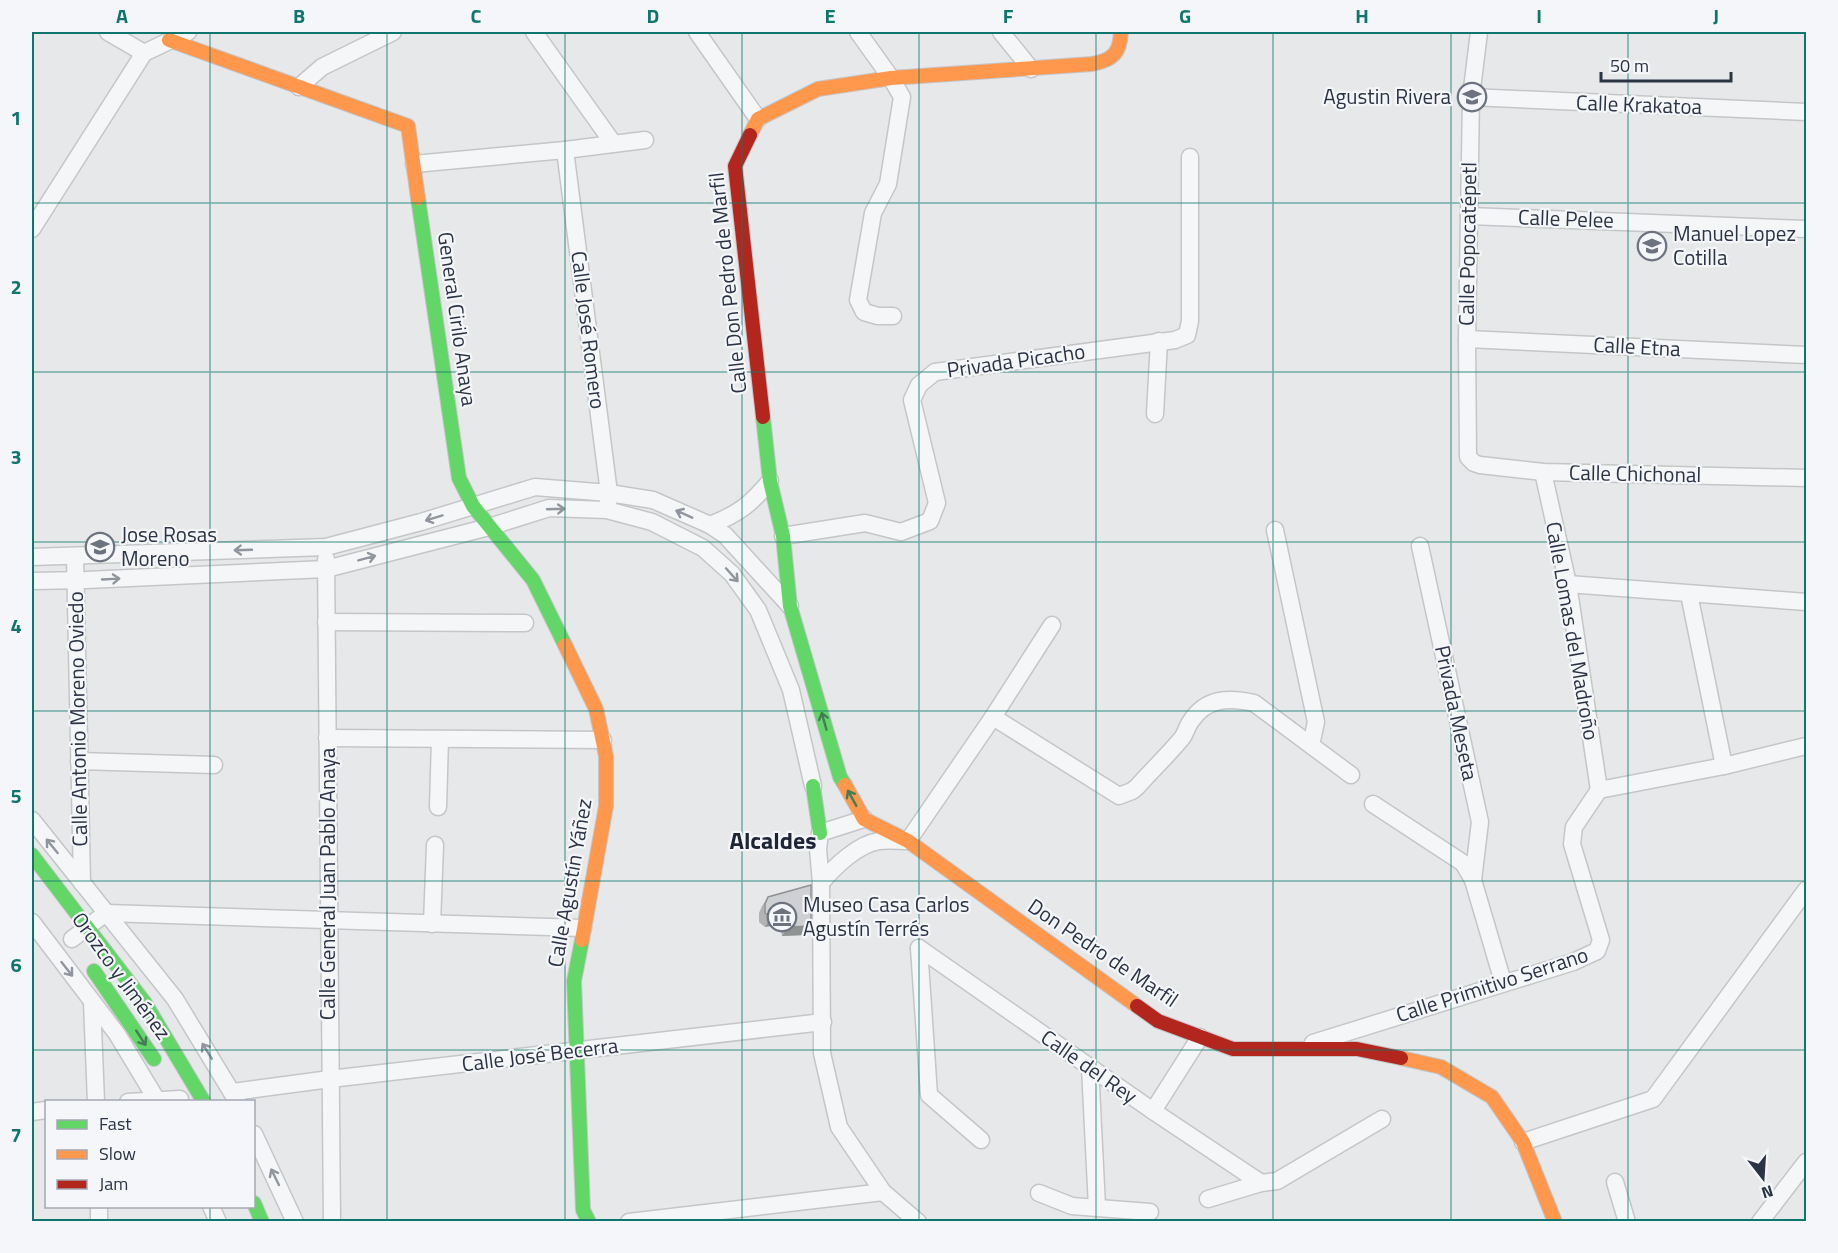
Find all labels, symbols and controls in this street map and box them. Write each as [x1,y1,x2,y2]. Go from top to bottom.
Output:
text: A [116,0,128,31]
text: B [293,0,305,31]
text: C [471,0,482,31]
text: D [647,0,659,31]
text: E [824,0,836,31]
text: F [1003,0,1014,31]
text: G [1179,0,1191,31]
text: H [1355,0,1369,31]
text: I [1536,0,1542,31]
text: J [1713,0,1719,31]
scale bar [1601,45,1732,83]
text: 50 m [1610,52,1649,79]
place label: Agustin Rivera [1323,80,1451,112]
school or university icon: Agustin Rivera [1456,81,1488,113]
street label: Calle Krakatoa [1575,86,1703,122]
text: 1 [10,102,22,133]
street label: Calle Popocatépetl [1450,162,1484,326]
street label: Calle Don Pedro de Marfil [699,171,755,395]
street label: Calle Pelee [1518,200,1615,236]
place label: Manuel Lopez Cotilla [1673,217,1796,273]
street label: General Cirilo Anaya [430,230,486,409]
school or university icon: Manuel Lopez Cotilla [1636,230,1668,262]
street label: Calle José Romero [563,249,615,411]
text: 2 [10,271,22,302]
street label: Calle Etna [1593,328,1682,364]
street label: Privada Picacho [945,334,1087,386]
text: 3 [10,441,22,472]
street label: Calle Chichonal [1569,456,1701,490]
one-way arrow [545,503,565,515]
one-way arrow [675,508,694,519]
one-way arrow [425,513,444,524]
place label: Jose Rosas Moreno [121,518,217,574]
street label: Calle Lomas del Madroño [1538,519,1608,743]
school or university icon: Jose Rosas Moreno [84,531,116,563]
one-way arrow [234,544,254,555]
one-way arrow [357,551,376,563]
one-way arrow [725,567,739,582]
one-way arrow [100,573,120,584]
street label: Calle Antonio Moreno Oviedo [59,591,95,847]
text: 4 [10,610,22,641]
street label: Privada Meseta [1427,642,1487,784]
one-way arrow [818,712,829,731]
street label: Calle General Juan Pablo Anaya [311,747,343,1020]
text: 5 [10,780,22,811]
one-way arrow [846,790,858,807]
street label: Calle Agustín Yáñez [538,796,600,970]
district label: Alcaldes [729,822,817,858]
one-way arrow [45,839,59,854]
place label: Museo Casa Carlos Agustín Terrés [803,888,970,944]
street label: Don Pedro de Marfil [1022,890,1185,1015]
museum icon: Museo Casa Carlos Agustín Terrés [766,901,798,933]
street label: Orozco y Jiménez [64,905,179,1046]
street label: Calle Primitivo Serrano [1391,938,1592,1030]
text: 6 [10,949,22,980]
one-way arrow [61,960,74,976]
street label: Calle del Rey [1035,1021,1144,1111]
street label: Calle José Becerra [460,1028,620,1079]
one-way arrow [135,1029,147,1046]
one-way arrow [201,1043,214,1060]
legend [45,1100,255,1208]
text: Fast [99,1110,132,1137]
text: 7 [10,1119,22,1150]
text: Slow [99,1140,136,1167]
north arrow [1733,1148,1793,1208]
one-way arrow [269,1169,280,1187]
text: Jam [99,1170,128,1197]
text: N [1759,1179,1776,1205]

